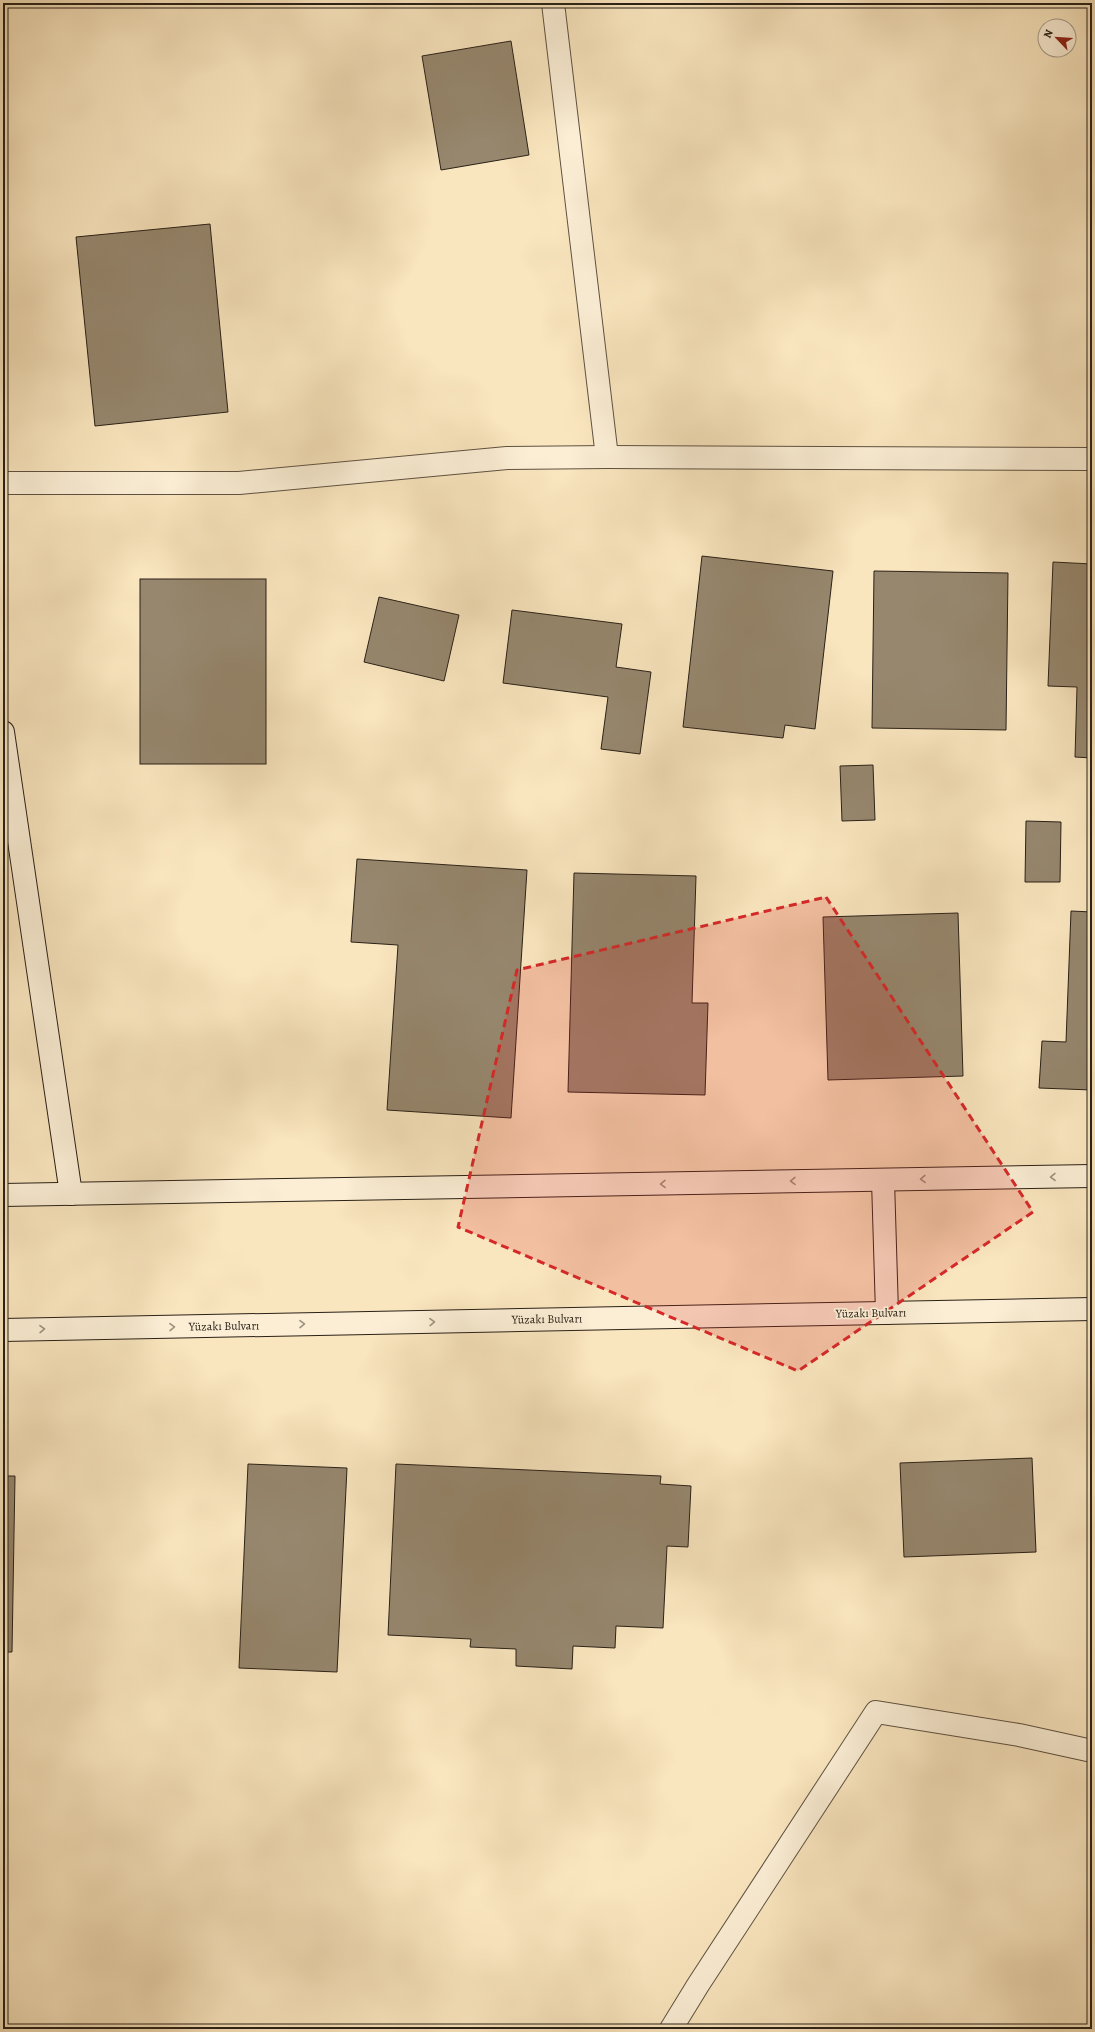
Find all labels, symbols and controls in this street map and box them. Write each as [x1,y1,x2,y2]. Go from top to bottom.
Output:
north arrow [1037,18,1077,58]
text: N [1040,27,1057,41]
one-way arrow [1050,1173,1056,1181]
one-way arrow [920,1175,926,1183]
one-way arrow [790,1177,796,1186]
one-way arrow [660,1179,666,1188]
street label: Yüzakı Bulvarı [834,1304,907,1322]
street label: Yüzakı Bulvarı [510,1310,583,1328]
street label: Yüzakı Bulvarı [187,1317,260,1335]
one-way arrow [429,1318,435,1326]
one-way arrow [299,1320,305,1328]
one-way arrow [169,1323,175,1331]
one-way arrow [39,1325,45,1333]

